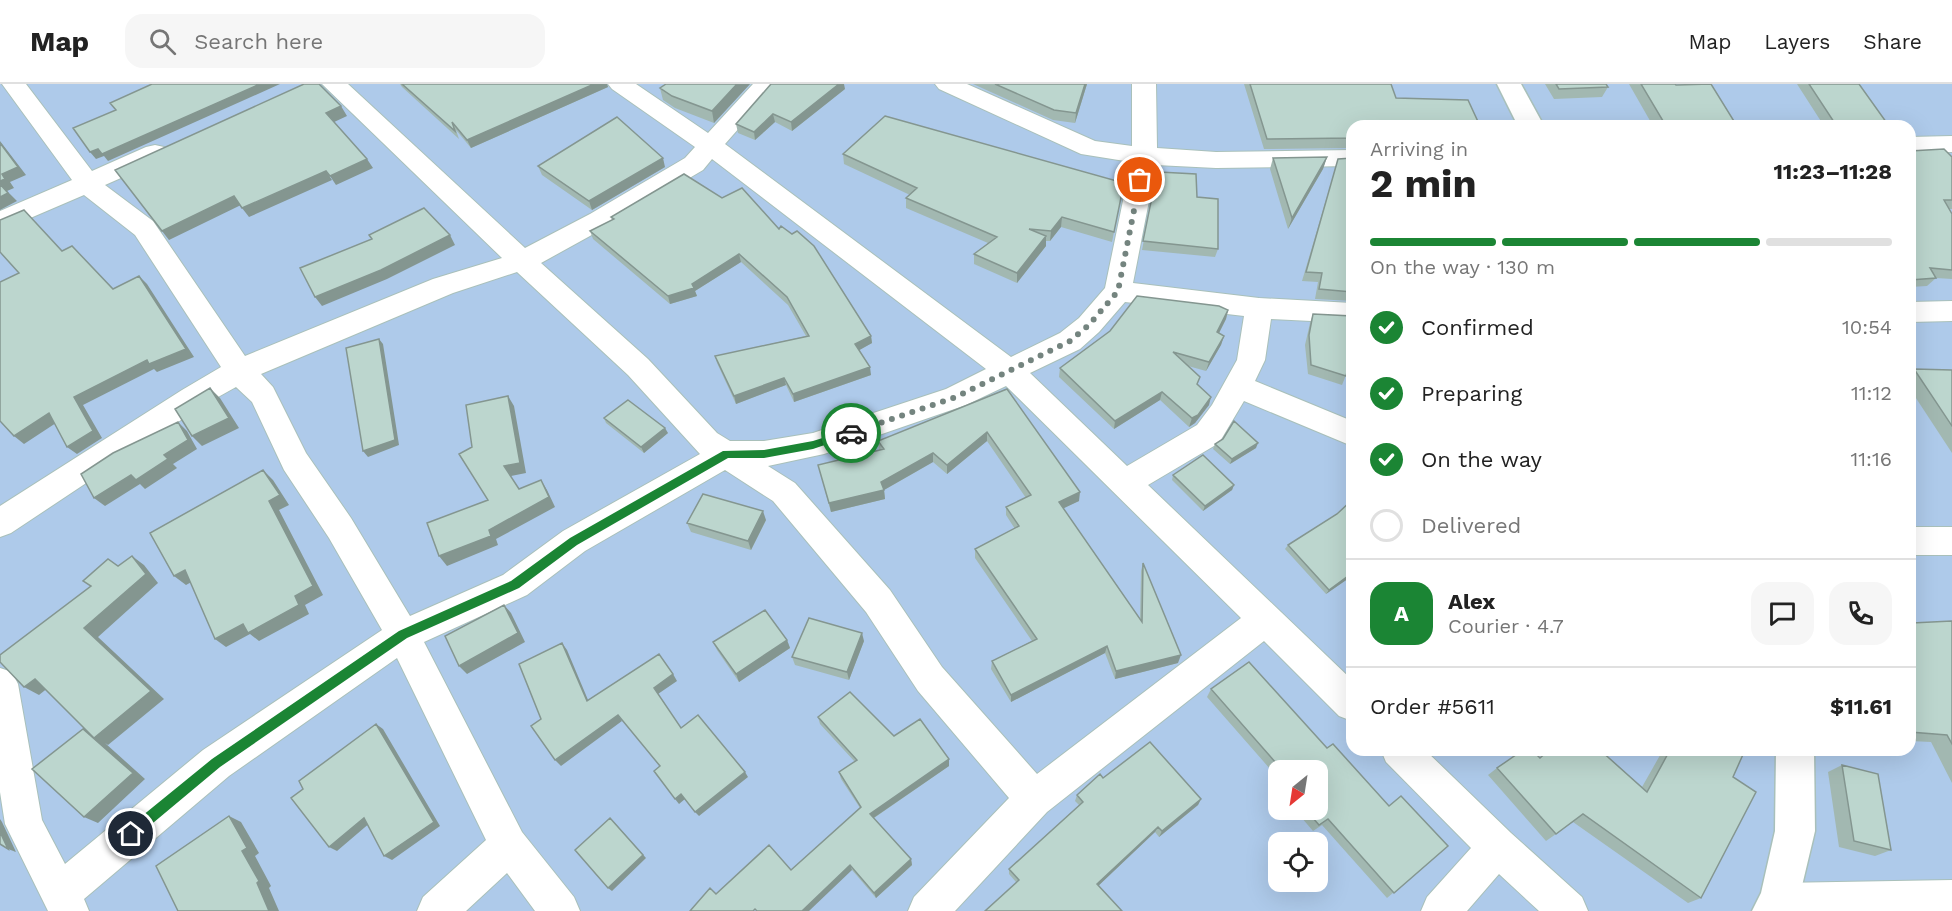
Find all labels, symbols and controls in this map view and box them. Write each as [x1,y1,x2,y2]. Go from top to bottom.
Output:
search box [125,14,545,68]
text: Map [30,25,89,58]
icon: search [146,25,179,58]
text: Search here [194,29,323,54]
text: Map [1688,29,1731,54]
text: Layers [1764,29,1830,54]
text: Share [1863,29,1922,54]
text: Arriving in [1370,137,1468,161]
pin [1114,154,1165,205]
text: 11:23–11:28 [1773,159,1892,184]
text: 2 min [1370,161,1477,206]
icon: bag [1123,163,1156,196]
text: On the way · 130 m [1370,255,1555,279]
icon: check [1370,311,1403,344]
text: Confirmed [1421,315,1534,340]
text: 10:54 [1842,315,1892,339]
icon: check [1370,377,1403,410]
text: Preparing [1421,381,1522,406]
text: 11:12 [1851,381,1892,405]
courier [821,403,881,463]
icon: car [835,417,868,450]
icon: check [1370,443,1403,476]
text: On the way [1421,447,1542,472]
text: 11:16 [1851,447,1892,471]
text: Delivered [1421,513,1521,538]
button: chat [1751,582,1814,645]
button: phone [1829,582,1892,645]
text: Alex [1448,589,1495,614]
text: A [1394,601,1409,626]
text: Courier · 4.7 [1448,614,1564,638]
text: Order #5611 [1370,694,1495,719]
text: $11.61 [1830,694,1892,719]
north arrow [1268,760,1328,820]
map controls [1268,760,1328,892]
pin [105,808,156,859]
icon: home [114,817,147,850]
button: locate [1268,832,1328,892]

